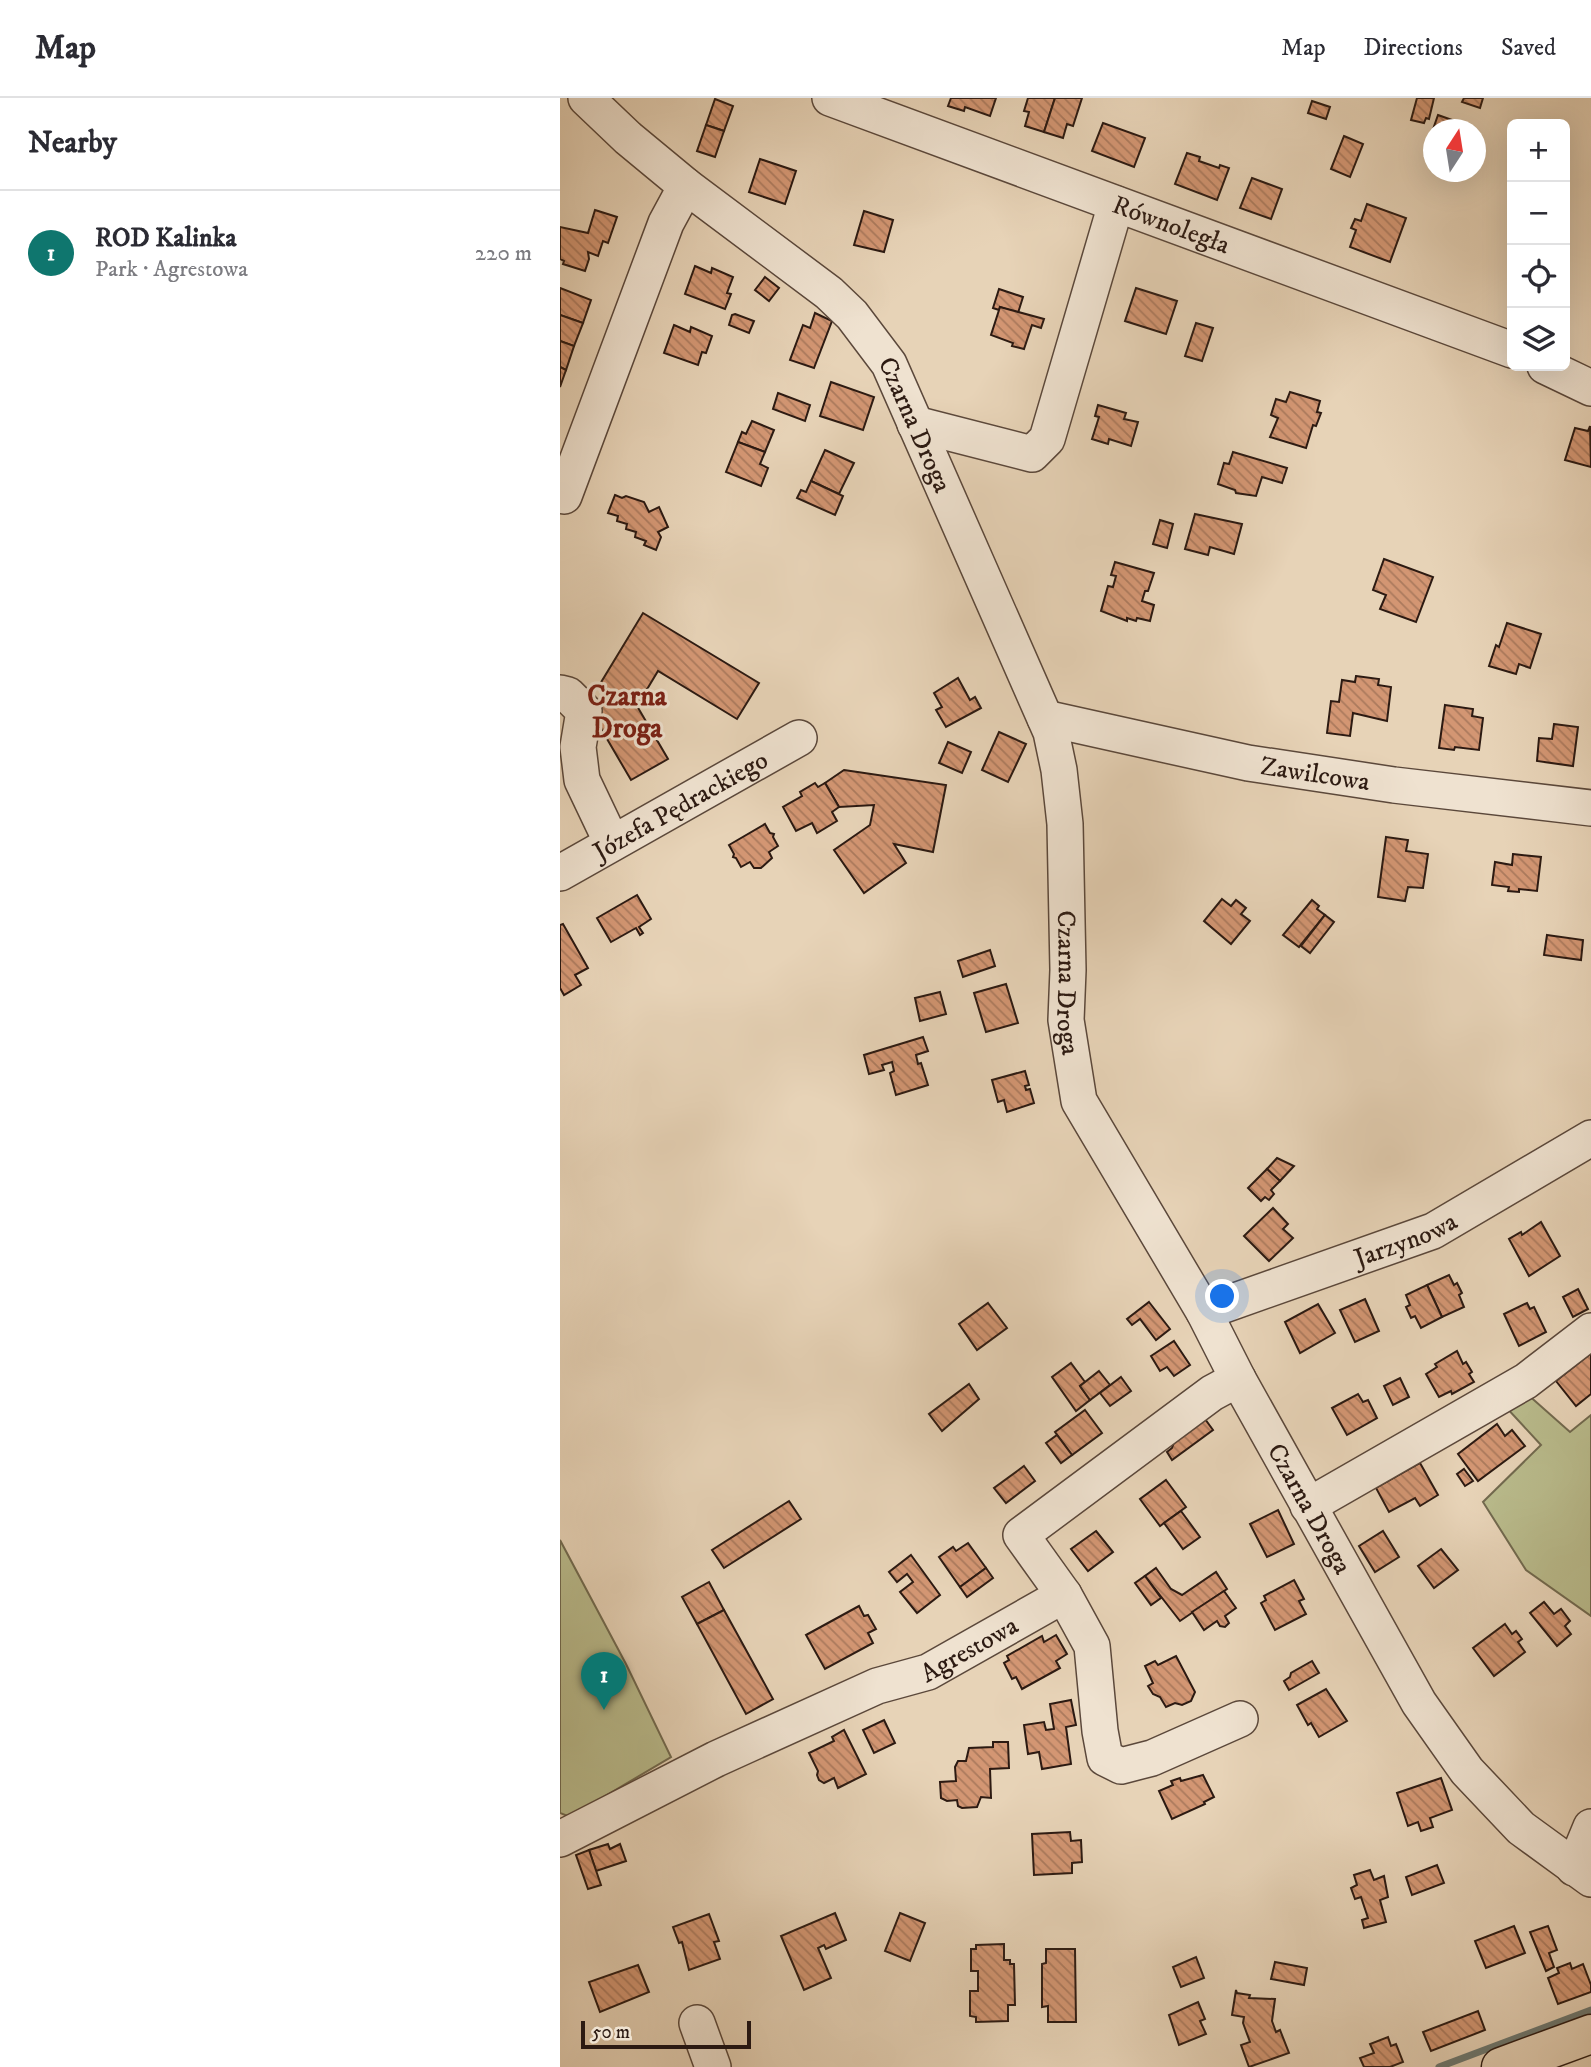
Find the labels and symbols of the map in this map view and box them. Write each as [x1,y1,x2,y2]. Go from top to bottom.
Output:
north arrow [1423,119,1486,182]
street label: Równoległa [1108,189,1234,262]
street label: Czarna Droga [870,352,958,498]
district label: Czarna Droga [587,679,668,746]
street label: Józefa Pędrackiego [586,744,774,870]
street label: Zawilcowa [1258,750,1372,799]
street label: Czarna Droga [1048,910,1086,1057]
street label: Jarzynowa [1348,1205,1464,1276]
your location [1205,1279,1239,1313]
street label: Czarna Droga [1259,1438,1359,1580]
street label: Agrestowa [915,1609,1024,1691]
pin: 1 [581,1652,627,1710]
scale bar [581,2018,751,2050]

